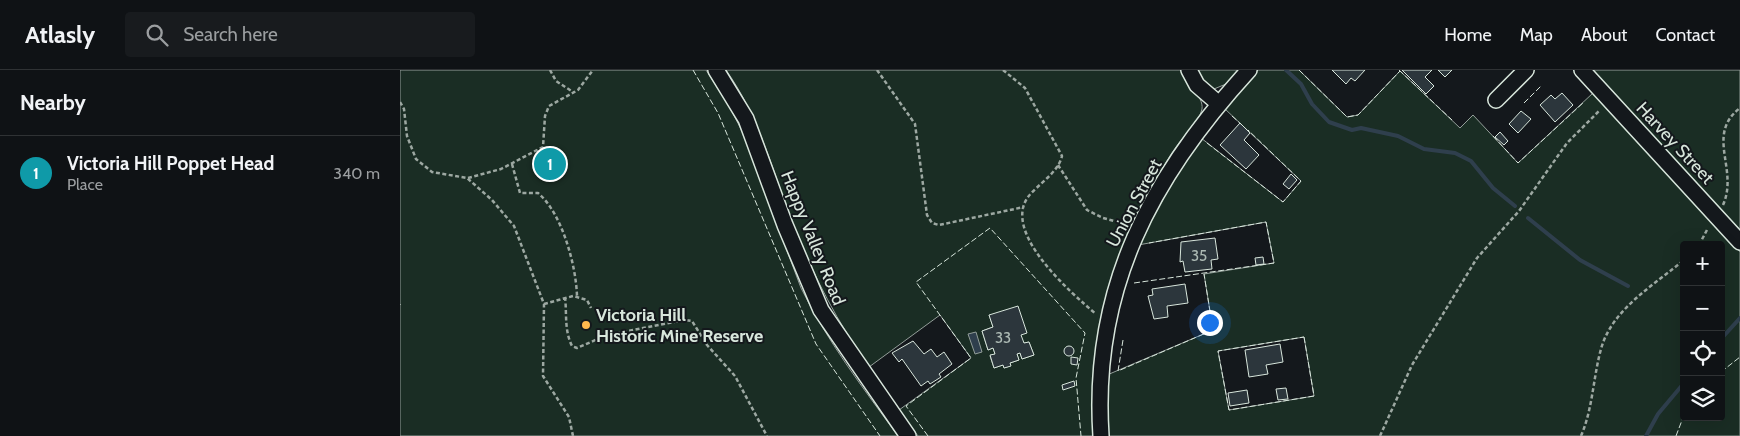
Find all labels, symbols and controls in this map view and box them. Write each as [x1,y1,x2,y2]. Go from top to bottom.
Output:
search box [125,12,475,57]
text: Atlasly [25,20,95,49]
icon: search [143,21,171,49]
text: Search here [183,23,278,46]
text: Home [1444,24,1492,46]
text: Map [1520,24,1553,46]
text: About [1581,24,1627,46]
text: Contact [1655,24,1715,46]
text: Nearby [20,90,86,115]
street label: Harvey Street [1631,97,1719,189]
pin: 1 [534,145,566,183]
text: Victoria Hill Poppet Head [67,152,274,175]
street label: Union Street [1102,155,1166,251]
text: 1 [33,164,39,183]
text: 340 m [333,164,380,183]
street label: Happy Valley Road [776,168,850,308]
text: Place [67,175,103,194]
map controls [1680,241,1725,421]
button: + [1680,241,1725,286]
house number: 35 [1191,247,1207,265]
button: − [1680,286,1725,331]
place label: Victoria Hill Historic Mine Reserve [596,304,763,347]
your location [1197,310,1223,336]
marker: Victoria Hill Historic Mine Reserve [580,319,592,331]
house number: 33 [995,329,1011,347]
button: locate [1680,331,1725,376]
button: layers [1680,376,1725,421]

